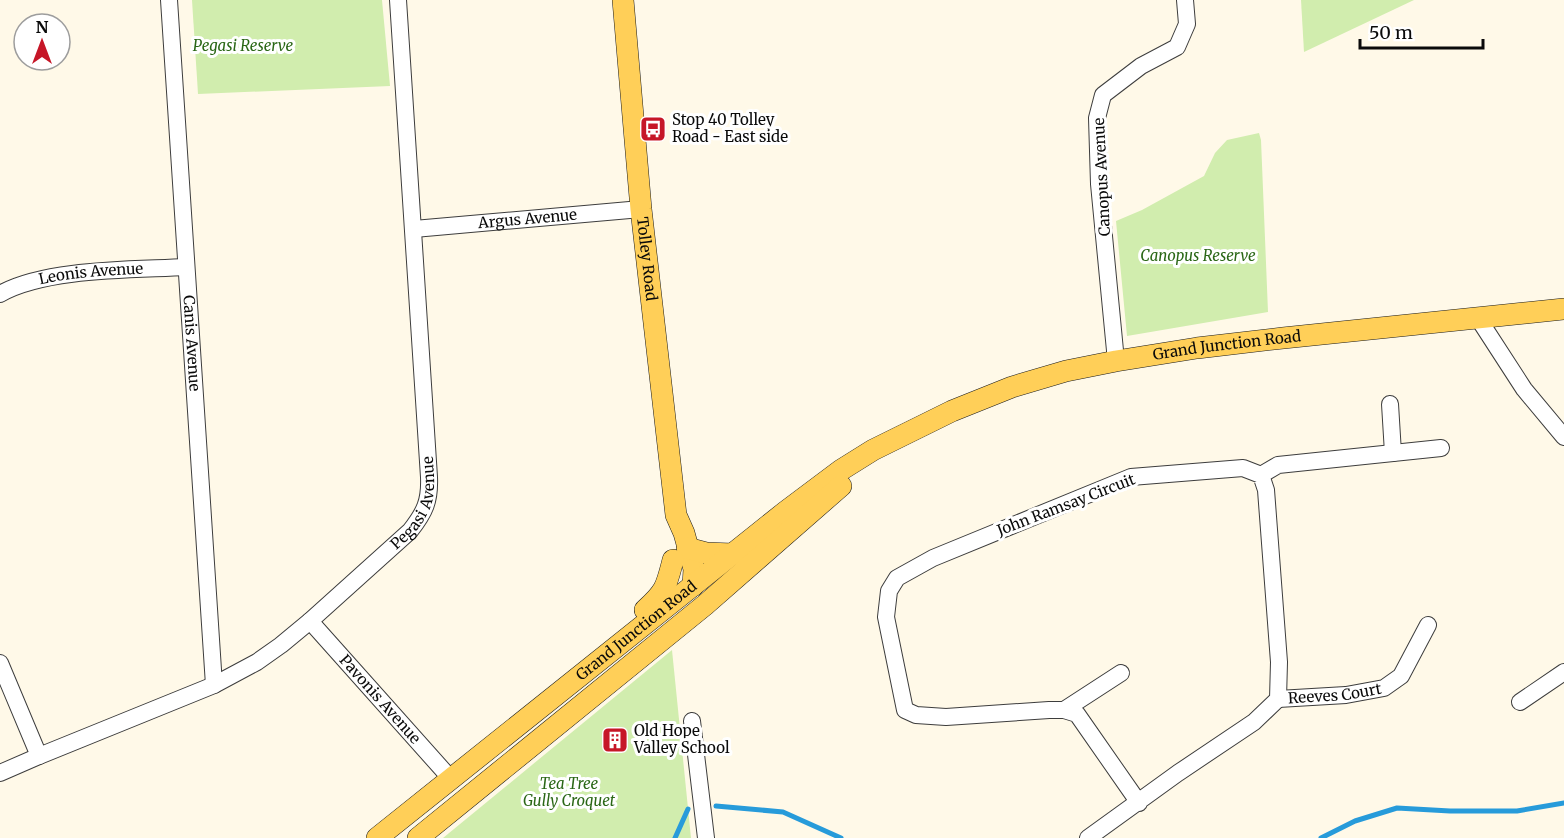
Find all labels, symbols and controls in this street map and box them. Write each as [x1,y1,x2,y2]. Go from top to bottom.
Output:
north arrow [12,12,72,72]
scale bar [1360,12,1483,50]
text: N [36,17,49,37]
text: 50 m [1369,21,1413,44]
park label: Pegasi Reserve [193,36,294,55]
place label: Stop 40 Tolley Road - East side [672,110,788,146]
bus stop icon: Stop 40 Tolley Road - East side [638,114,668,144]
street label: Canopus Avenue [1089,117,1114,237]
street label: Argus Avenue [476,205,578,232]
street label: Tolley Road [633,216,661,302]
park label: Canopus Reserve [1140,246,1256,265]
street label: Leonis Avenue [37,259,144,288]
street label: Canis Avenue [179,295,205,392]
street label: Grand Junction Road [1151,326,1302,364]
street label: Pegasi Avenue [386,456,438,553]
street label: John Ramsay Circuit [993,469,1138,540]
street label: Grand Junction Road [572,576,700,684]
street label: Pavonis Avenue [336,651,425,748]
street label: Reeves Court [1287,679,1383,707]
place label: Old Hope Valley School [633,721,730,757]
building icon: Old Hope Valley School [600,725,630,755]
park label: Tea Tree Gully Croquet [523,774,616,810]

